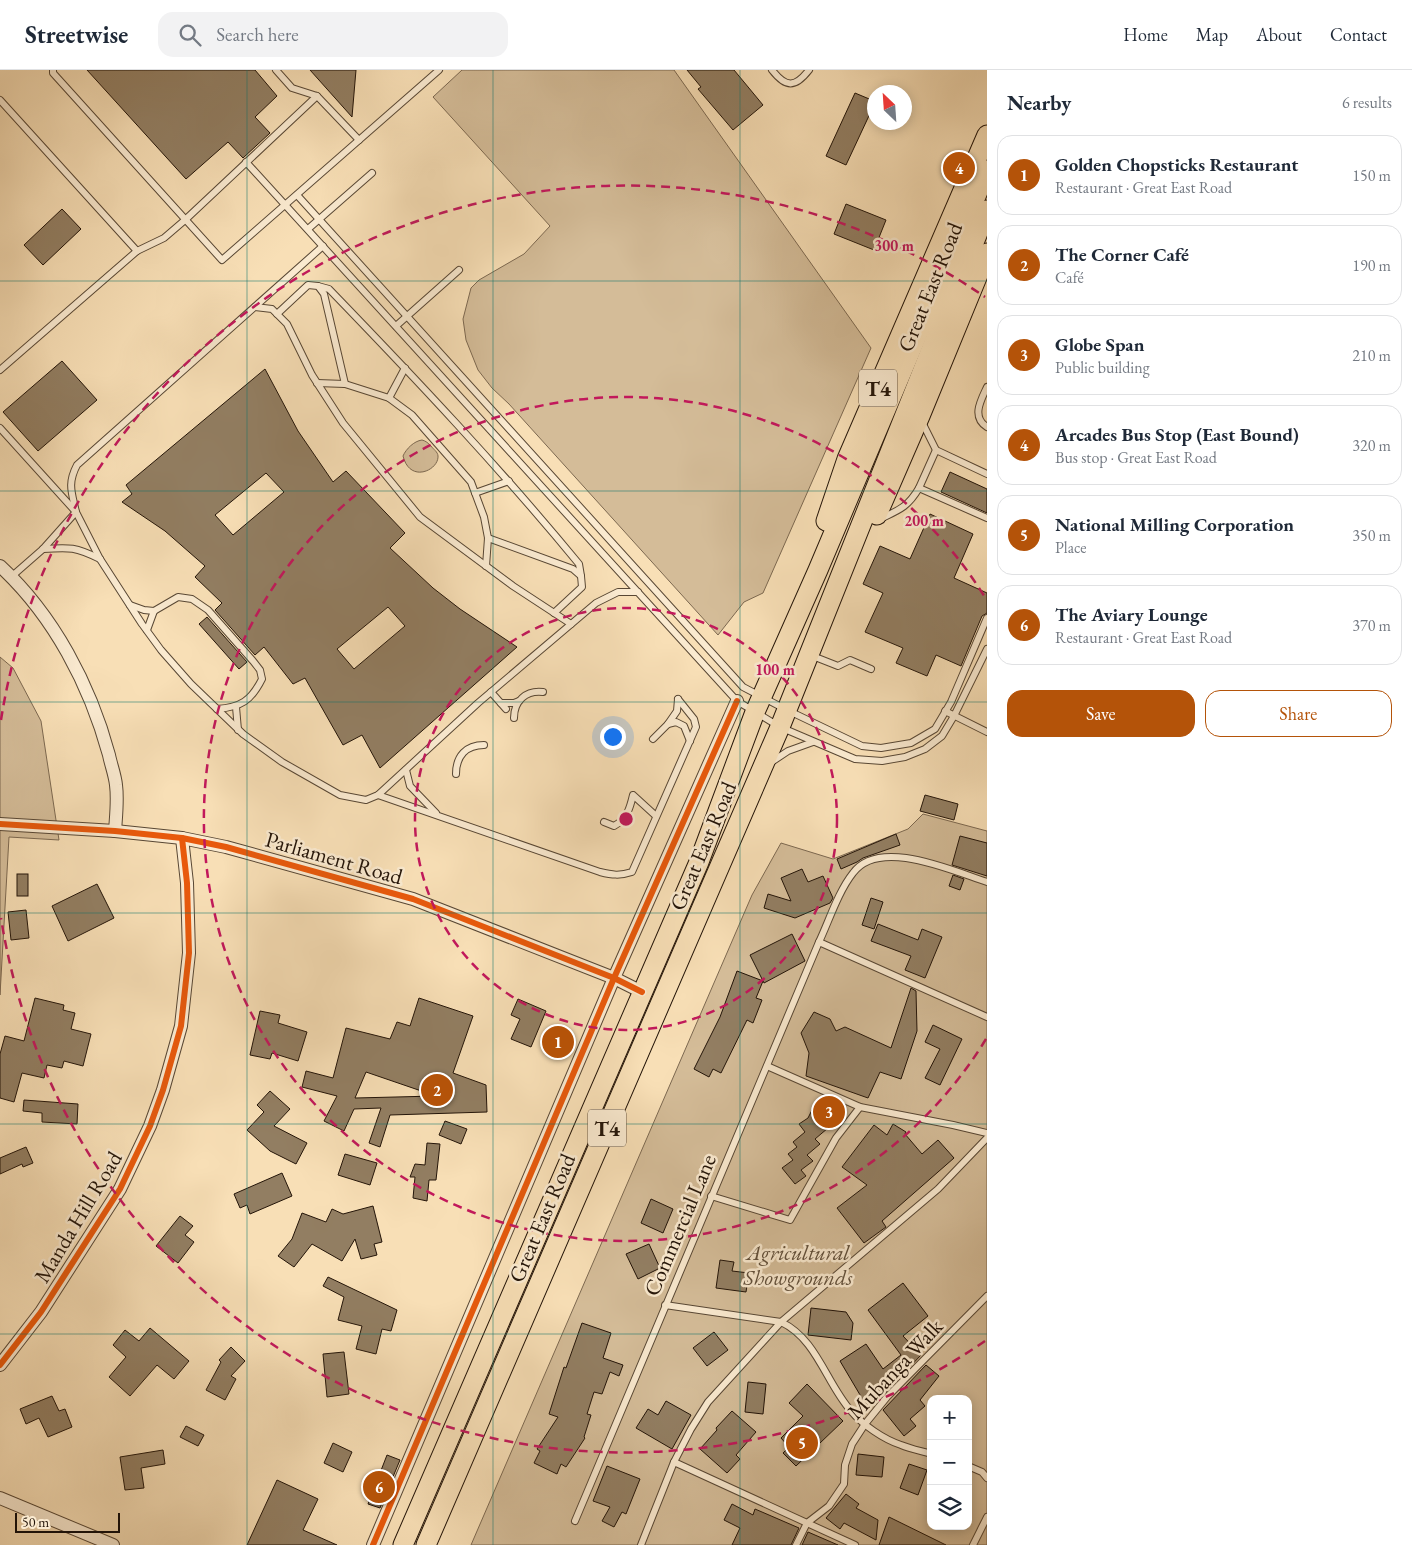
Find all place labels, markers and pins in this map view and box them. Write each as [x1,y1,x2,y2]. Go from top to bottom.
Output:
pin: 4 [943,149,975,187]
centre of rings [617,810,635,828]
pin: 1 [542,1023,574,1061]
pin: 2 [421,1071,453,1109]
pin: 3 [813,1093,845,1131]
pin: 5 [786,1424,818,1462]
pin: 6 [363,1468,395,1506]

